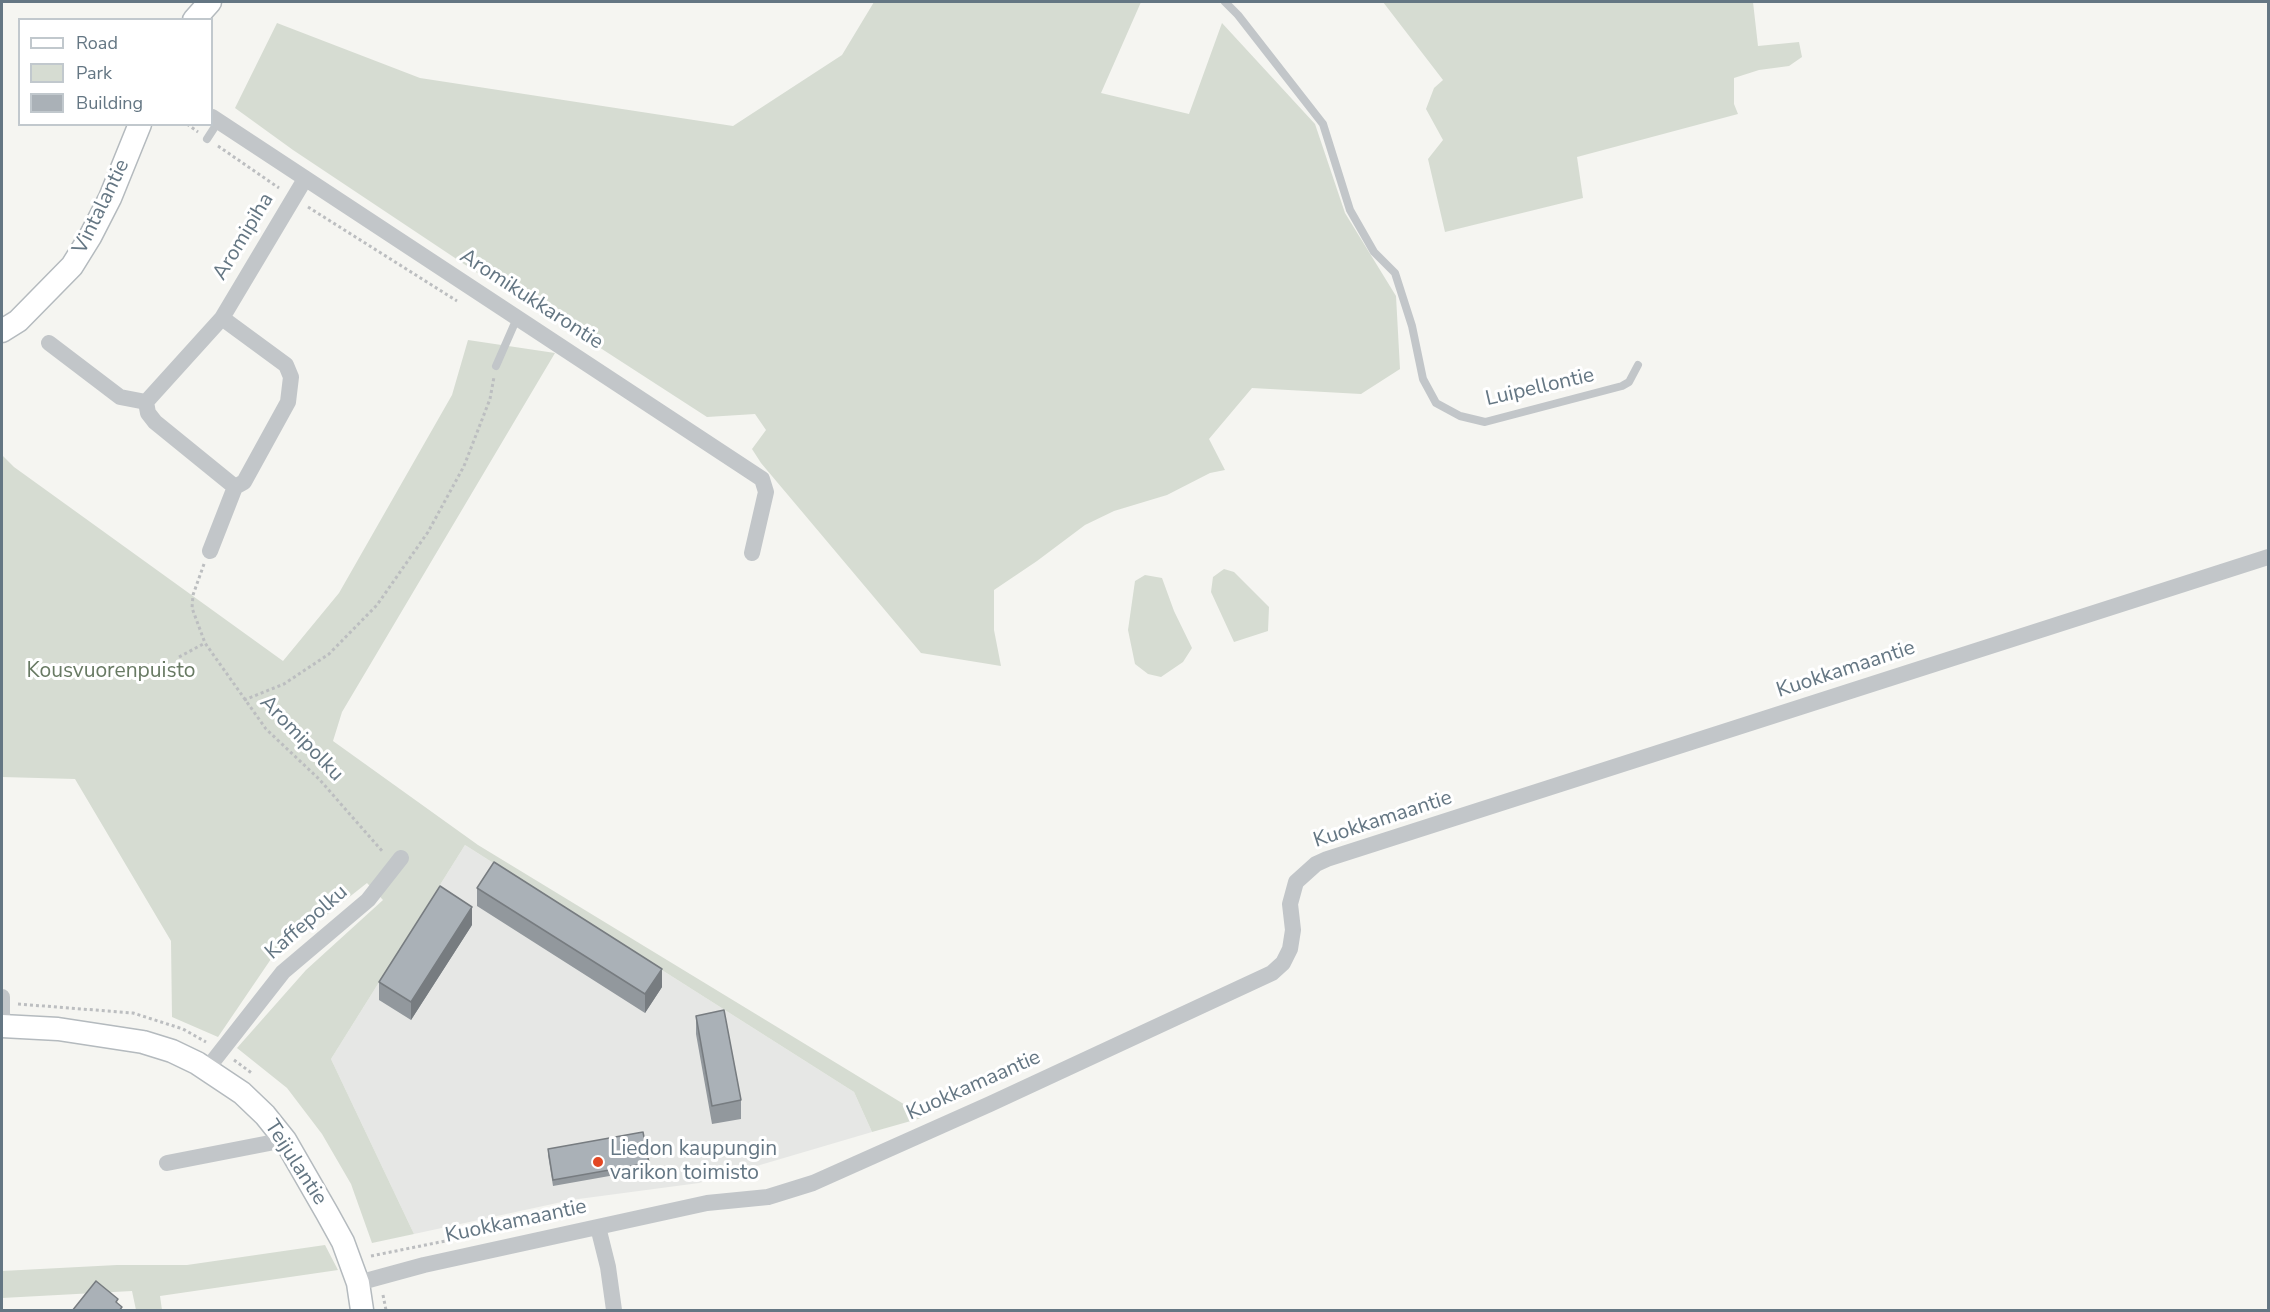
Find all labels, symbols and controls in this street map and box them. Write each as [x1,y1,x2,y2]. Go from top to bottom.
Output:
legend [18,18,213,126]
text: Road [76,31,118,55]
text: Park [76,61,112,85]
text: Building [76,91,143,115]
street label: Vintalantie [68,155,136,259]
street label: Aromipiha [208,189,280,285]
street label: Aromikukkarontie [455,244,607,356]
street label: Luipellontie [1483,363,1597,413]
street label: Kuokkamaantie [1774,636,1918,704]
park label: Kousvuorenpuisto [27,659,195,685]
street label: Aromipolku [254,691,348,787]
street label: Kuokkamaantie [1311,786,1455,854]
street label: Kaffepolku [261,880,353,966]
street label: Kuokkamaantie [903,1045,1045,1127]
street label: Teijulantie [258,1116,332,1210]
place label: Liedon kaupungin varikon toimisto [610,1137,777,1187]
marker: Liedon kaupungin varikon toimisto [591,1155,605,1169]
street label: Kuokkamaantie [443,1195,589,1249]

